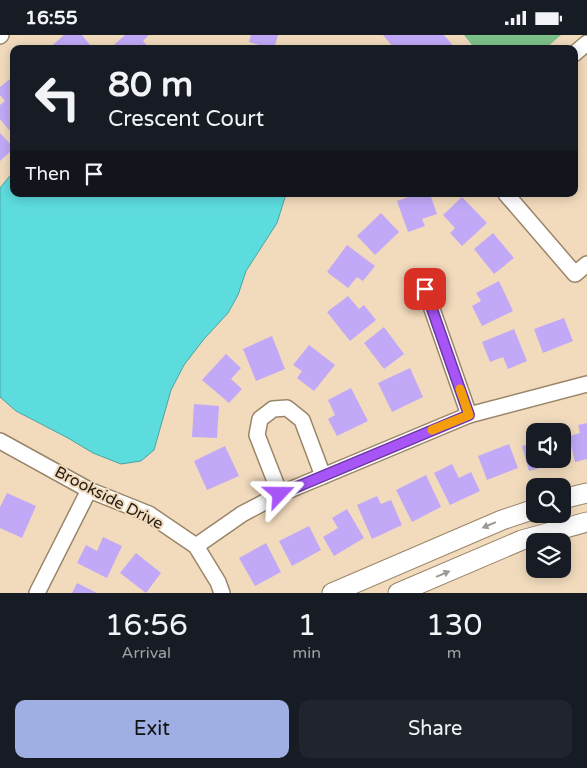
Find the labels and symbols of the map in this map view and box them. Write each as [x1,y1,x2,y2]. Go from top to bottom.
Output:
pin [404,268,446,310]
street label: Brookside Drive [51,462,167,534]
position arrow [253,467,305,519]
one-way arrow [482,522,496,530]
one-way arrow [436,570,451,578]

